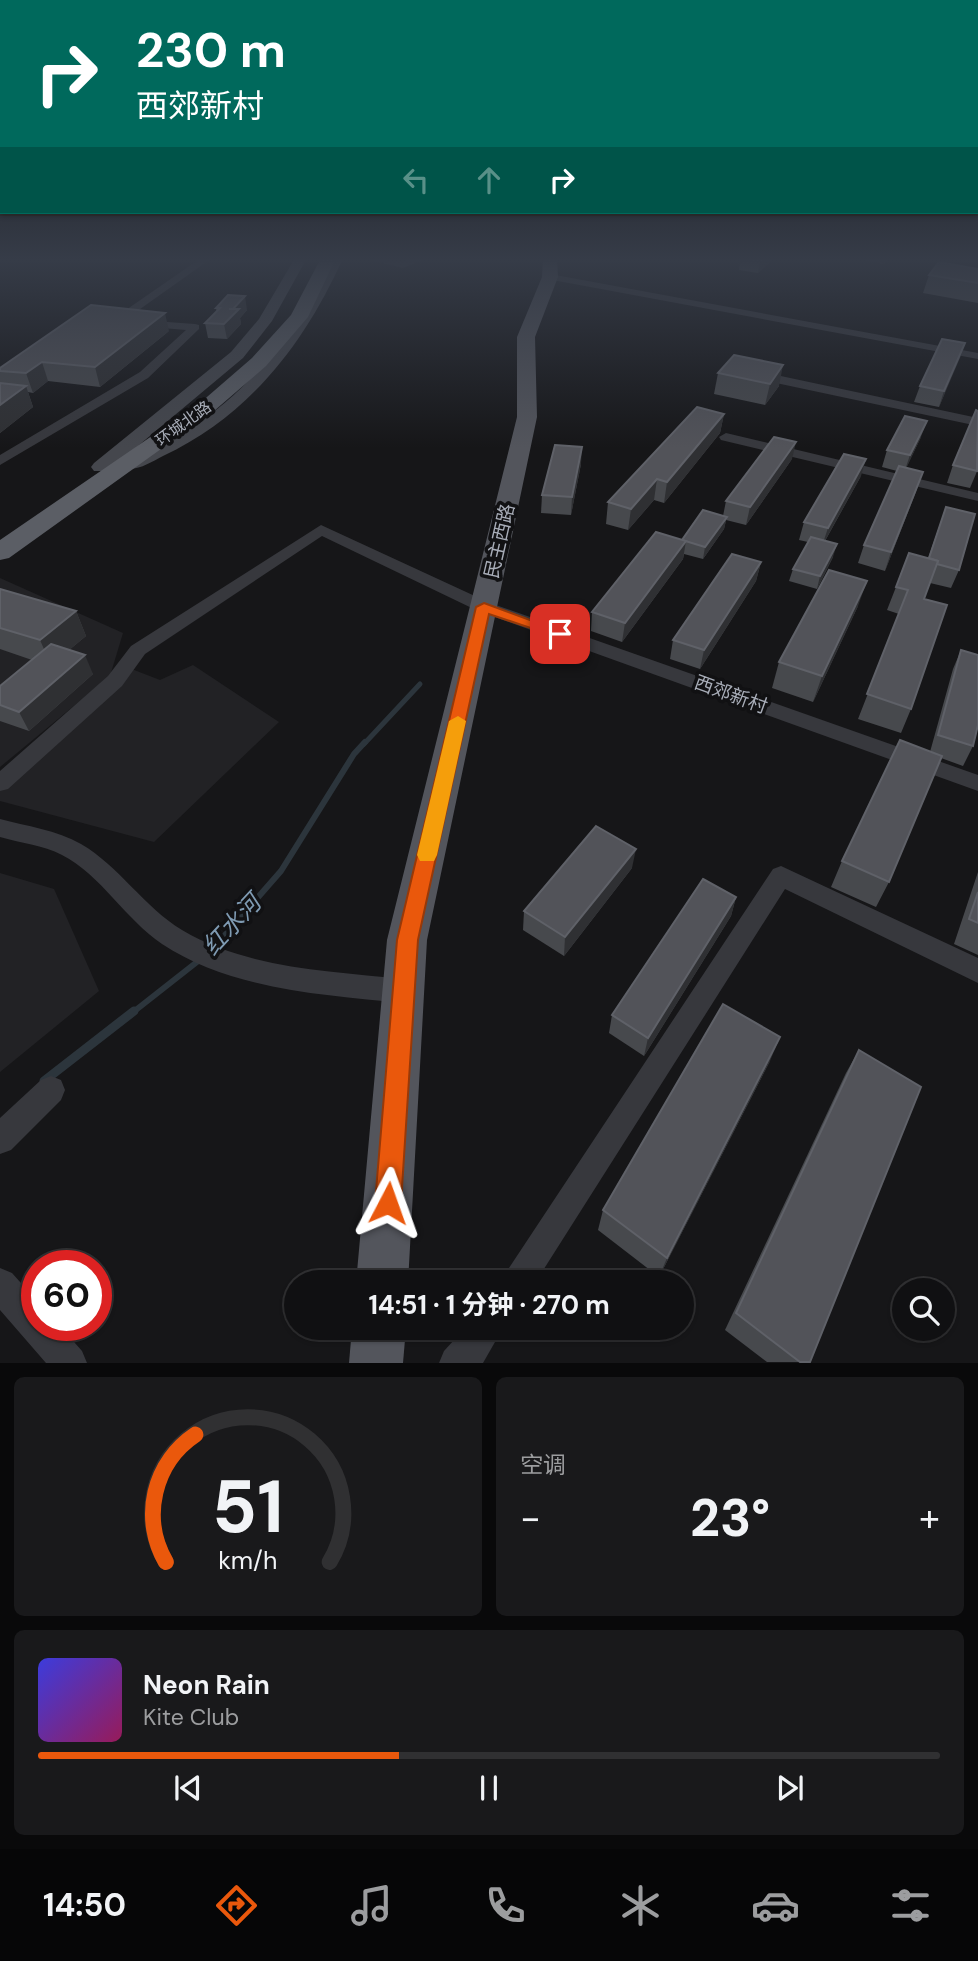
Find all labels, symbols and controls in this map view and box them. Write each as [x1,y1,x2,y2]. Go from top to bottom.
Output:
text: 230 m [136,18,286,82]
icon: right [21,28,112,119]
text: 西郊新村 [136,85,264,127]
icon: left [397,161,435,199]
icon: ahead [470,161,508,199]
icon: right [543,161,581,199]
street label: 环城北路 [151,396,215,451]
street label: 民主西路 [479,501,520,581]
pin [530,604,590,664]
icon: arrive [541,615,579,653]
street label: 西郊新村 [691,670,771,719]
water label: 红水河 [196,885,270,962]
position arrow [351,1166,425,1240]
speed limit sign: 60 [21,1250,112,1341]
map controls [892,1278,955,1341]
button: search [892,1278,955,1341]
text: 14:51 · 1 分钟 · 270 m [368,1288,610,1322]
text: 空调 [520,1450,566,1480]
text: 51 [212,1461,284,1556]
text: 23° [690,1484,770,1552]
text: − [520,1493,541,1543]
text: + [919,1493,940,1543]
text: km/h [218,1544,278,1577]
text: Neon Rain [143,1668,270,1702]
text: Kite Club [143,1702,239,1732]
icon: previous [169,1769,207,1807]
icon: pause [470,1769,508,1807]
icon: next [771,1769,809,1807]
icon: directions [212,1881,261,1930]
icon: music [347,1881,396,1930]
icon: phone [481,1881,530,1930]
icon: climate [616,1881,665,1930]
icon: car [751,1881,800,1930]
icon: filters [886,1881,935,1930]
text: 14:50 [43,1884,126,1926]

